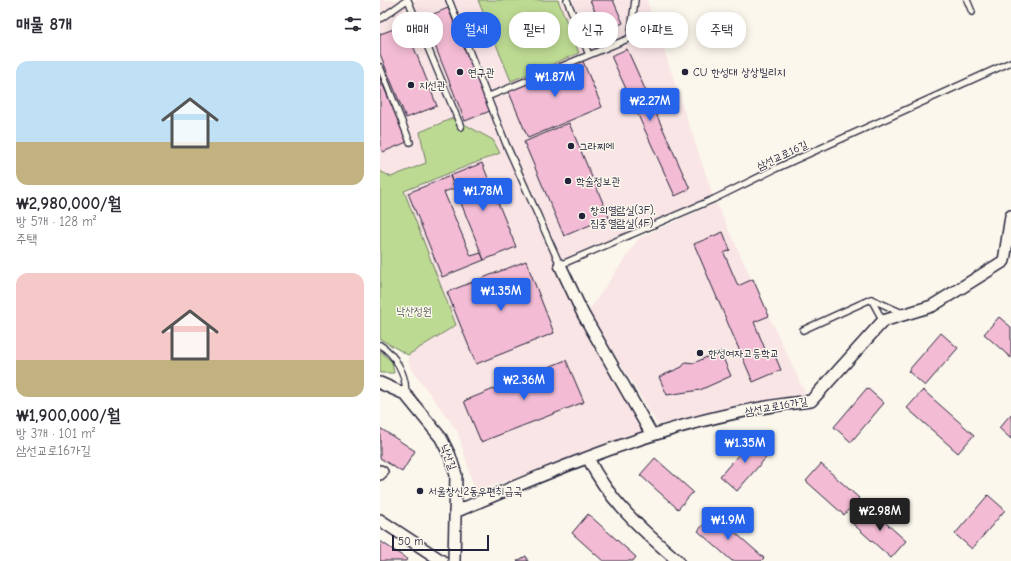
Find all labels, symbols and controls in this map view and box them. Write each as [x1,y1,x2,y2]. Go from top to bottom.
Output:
chip: 매매 [392,12,443,48]
chip: 월세 [451,12,501,48]
chip: 필터 [509,12,560,48]
chip: 신규 [568,12,618,48]
chip: 아파트 [626,12,688,48]
chip: 주택 [696,12,746,48]
icon: filters [342,13,364,35]
text: 매물 8개 [16,15,72,34]
pin: ₩1.87M [522,64,588,98]
place label: 연구관 [468,66,495,79]
place label: CU 한성대 상상빌리지 [693,66,786,79]
marker: 연구관 [455,67,465,77]
marker: CU 한성대 상상빌리지 [680,67,690,77]
text: ₩1.87M [535,69,575,84]
place label: 지선관 [419,79,446,92]
marker: 지선관 [406,80,416,90]
icon: home [154,87,226,159]
pin: ₩2.27M [617,88,683,122]
text: ₩2.27M [629,93,671,108]
street label: 삼선교로16길 [755,138,810,173]
place label: 그라찌에 [579,140,614,153]
marker: 그라찌에 [566,141,576,151]
place label: 학술정보관 [576,175,620,188]
marker: 학술정보관 [563,176,573,186]
pin: ₩1.78M [450,178,516,212]
text: ₩1.78M [463,183,503,198]
text: ₩2,980,000/월 [16,194,121,213]
place label: 창의열람실(3F), 집중열람실(4F) [590,204,656,230]
marker: 창의열람실(3F), 집중열람실(4F) [577,211,587,221]
text: 방 5개 · 128 m² [16,214,96,229]
text: 주택 [16,231,37,246]
pin: ₩1.35M [468,278,534,312]
text: ₩1.35M [481,283,521,298]
icon: home [154,299,226,371]
park label: 낙산정원 [396,305,432,318]
place label: 한성여자고등학교 [708,347,779,360]
marker: 한성여자고등학교 [695,348,705,358]
pin: ₩2.36M [491,367,557,401]
text: ₩2.36M [503,372,545,387]
street label: 삼선교로16가길 [744,395,809,418]
text: ₩1,900,000/월 [16,406,120,425]
text: 방 3개 · 101 m² [16,426,95,441]
pin: ₩1.35M [712,430,778,464]
text: ₩1.35M [725,435,765,450]
street label: 낙산길 [438,442,459,472]
text: 삼선교로16가길 [16,443,91,458]
place label: 서울창신2동우편취급국 [428,485,522,498]
marker: 서울창신2동우편취급국 [415,486,425,496]
pin: ₩2.98M [847,498,913,532]
text: ₩2.98M [859,503,901,518]
pin: ₩1.9M [700,507,756,541]
text: ₩1.9M [711,512,745,527]
scale bar [392,533,489,552]
text: 50 m [398,535,423,548]

